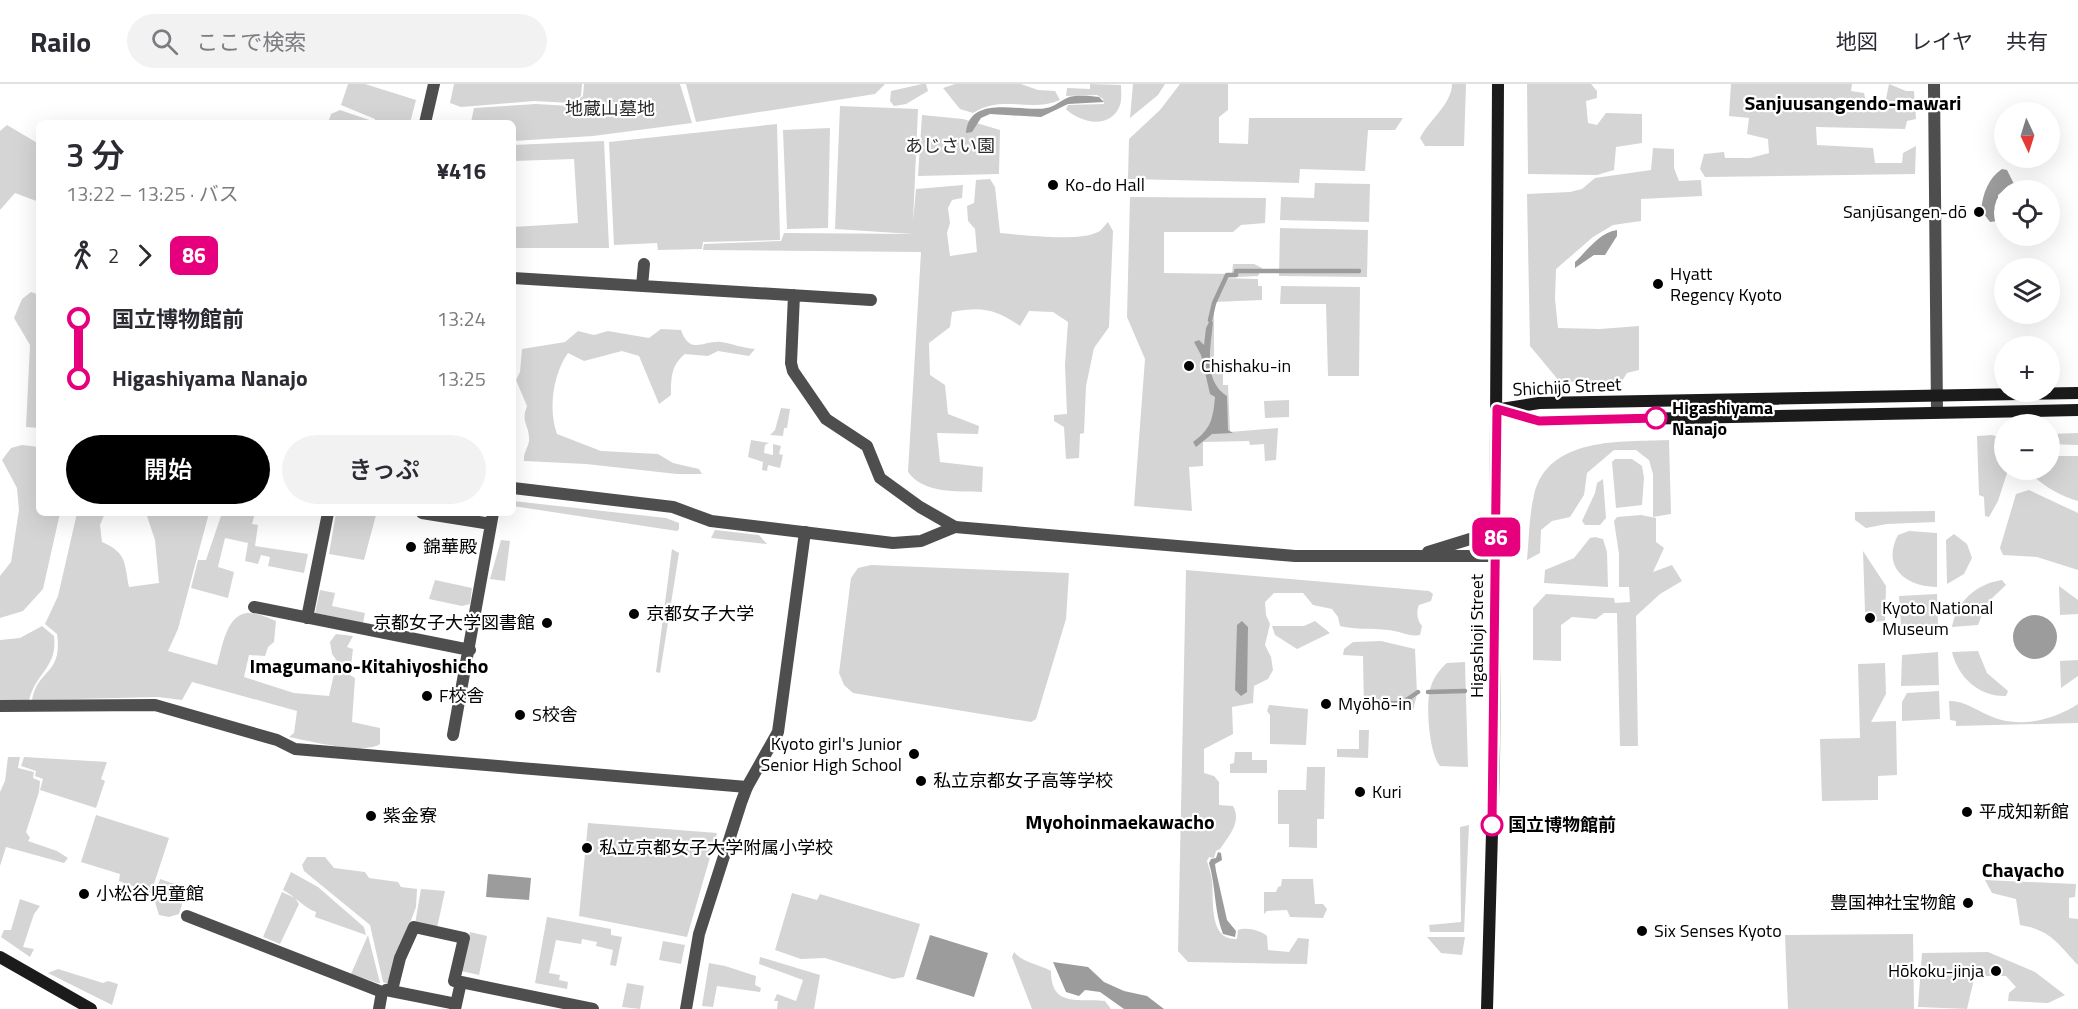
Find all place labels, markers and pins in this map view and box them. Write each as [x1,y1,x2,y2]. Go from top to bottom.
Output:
place label: Ko-do Hall [1065,171,1145,198]
marker: Ko-do Hall [1046,178,1060,192]
place label: Sanjūsangen-dō [1843,198,1967,225]
marker: Sanjūsangen-dō [1972,205,1986,219]
place label: Hyatt Regency Kyoto [1670,260,1782,308]
marker: Hyatt Regency Kyoto [1651,277,1665,291]
place label: Chishaku-in [1201,352,1291,379]
marker: Chishaku-in [1182,359,1196,373]
place label: Higashiyama Nanajo [1672,394,1773,442]
marker: Higashiyama Nanajo [1645,407,1667,429]
place label: 錦華殿 [423,533,477,560]
marker: 錦華殿 [404,540,418,554]
place label: Kyoto National Museum [1882,594,1993,642]
place label: 京都女子大学 [646,600,754,627]
marker: 京都女子大学 [627,607,641,621]
place label: 京都女子大学図書館 [373,609,535,636]
marker: Kyoto National Museum [1863,611,1877,625]
marker: 京都女子大学図書館 [540,616,554,630]
place label: F校舎 [439,682,484,709]
marker: F校舎 [420,689,434,703]
place label: Myōhō-in [1338,690,1412,717]
marker: Myōhō-in [1319,697,1333,711]
place label: S校舎 [532,701,578,728]
marker: S校舎 [513,708,527,722]
place label: Kyoto girl's Junior Senior High School [760,730,902,778]
marker: Kyoto girl's Junior Senior High School [907,747,921,761]
place label: 私立京都女子高等学校 [933,767,1113,794]
marker: 私立京都女子高等学校 [914,774,928,788]
place label: Kuri [1372,778,1402,805]
marker: Kuri [1353,785,1367,799]
place label: 平成知新館 [1979,798,2069,825]
place label: 紫金寮 [383,802,437,829]
marker: 平成知新館 [1960,805,1974,819]
marker: 紫金寮 [364,809,378,823]
place label: 国立博物館前 [1508,811,1616,838]
marker: 国立博物館前 [1481,814,1503,836]
place label: 私立京都女子大学附属小学校 [599,834,833,861]
marker: 私立京都女子大学附属小学校 [580,841,594,855]
place label: 小松谷児童館 [96,880,204,907]
marker: 小松谷児童館 [77,887,91,901]
place label: 豊国神社宝物館 [1830,889,1956,916]
marker: 豊国神社宝物館 [1961,896,1975,910]
place label: Six Senses Kyoto [1654,917,1782,944]
marker: Six Senses Kyoto [1635,924,1649,938]
place label: Hōkoku-jinja [1888,957,1984,984]
marker: Hōkoku-jinja [1989,964,2003,978]

